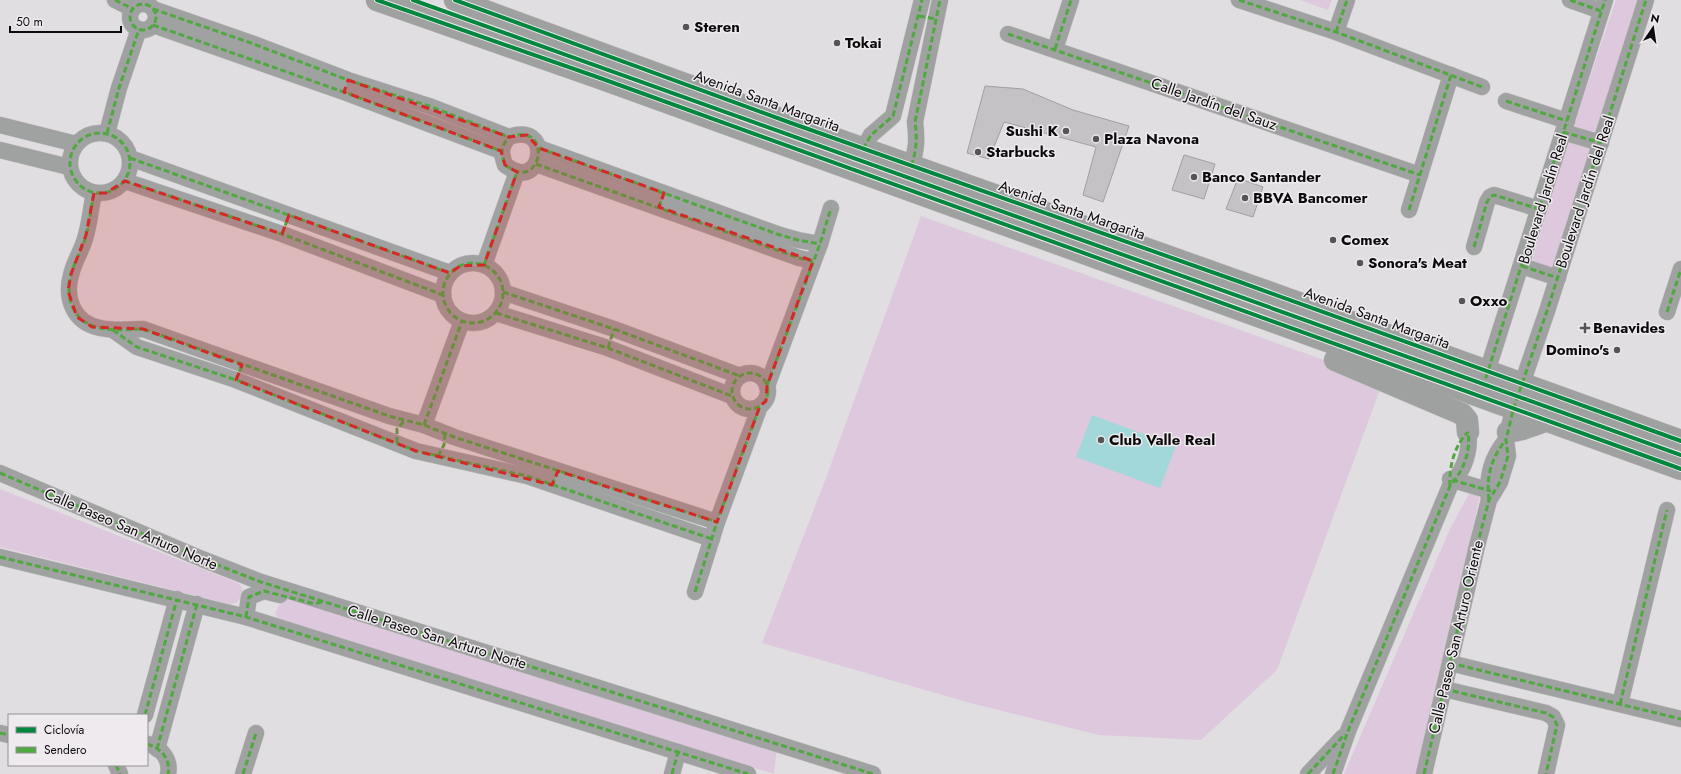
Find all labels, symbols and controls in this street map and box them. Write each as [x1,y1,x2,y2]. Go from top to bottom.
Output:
scale bar [10,8,121,34]
north arrow [1633,8,1673,48]
text: N [1649,9,1661,27]
text: 50 m [16,13,43,31]
place label: Steren [694,16,740,38]
marker: Steren [681,22,691,32]
place label: Tokai [845,32,882,54]
marker: Tokai [832,38,842,48]
street label: Avenida Santa Margarita [691,64,843,138]
street label: Calle Jardín del Sauz [1148,72,1280,136]
street label: Boulevard Jardín del Real [1550,113,1620,271]
place label: Sushi K [1005,120,1058,142]
marker: Sushi K [1061,126,1071,136]
place label: Plaza Navona [1104,128,1199,150]
street label: Boulevard Jardín Real [1513,131,1573,267]
marker: Plaza Navona [1091,134,1101,144]
place label: Starbucks [986,141,1055,163]
marker: Starbucks [973,147,983,157]
place label: Banco Santander [1202,166,1322,188]
marker: Banco Santander [1189,172,1199,182]
street label: Avenida Santa Margarita [996,175,1148,245]
place label: BBVA Bancomer [1253,187,1369,209]
marker: BBVA Bancomer [1240,193,1250,203]
place label: Comex [1341,229,1389,251]
marker: Comex [1328,235,1338,245]
place label: Sonora's Meat [1368,252,1467,274]
marker: Sonora's Meat [1355,258,1365,268]
street label: Avenida Santa Margarita [1301,281,1453,355]
place label: Oxxo [1470,290,1508,312]
marker: Oxxo [1457,296,1467,306]
place label: Benavides [1593,317,1665,339]
marker: Benavides [1580,323,1590,333]
place label: Domino's [1546,339,1609,361]
marker: Domino's [1612,345,1622,355]
place label: Club Valle Real [1109,429,1215,451]
marker: Club Valle Real [1096,435,1106,445]
street label: Calle Paseo San Arturo Norte [41,482,221,576]
street label: Calle Paseo San Arturo Oriente [1423,538,1489,736]
street label: Calle Paseo San Arturo Norte [345,599,530,675]
legend [8,714,148,766]
text: Ciclovía [44,721,85,739]
text: Sendero [44,741,87,759]

